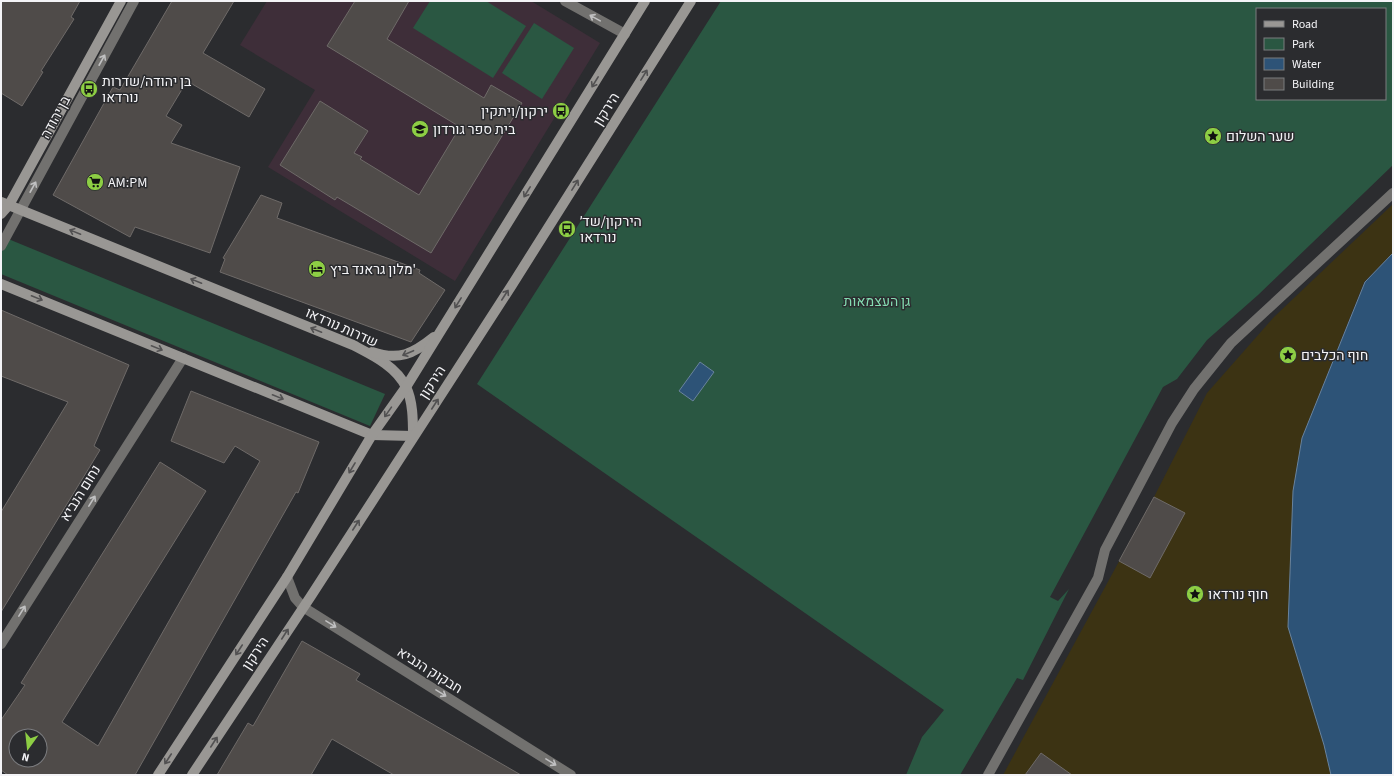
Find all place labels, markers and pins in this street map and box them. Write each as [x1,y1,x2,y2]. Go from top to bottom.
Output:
place label: בן יהודה/שדרות נורדאו [102,72,192,108]
bus stop icon: בן יהודה/שדרות נורדאו [79,79,99,99]
bus stop icon: ירקון/ויתקין [551,101,571,121]
place label: ירקון/ויתקין [481,102,548,122]
school or university icon: בית ספר גורדון [410,119,430,139]
place label: בית ספר גורדון [433,120,516,140]
place icon: שער השלום [1203,126,1223,146]
place label: שער השלום [1226,127,1294,147]
supermarket icon: AM:PM [85,172,105,192]
place label: AM:PM [108,173,147,193]
place label: הירקון/שד׳ נורדאו [580,212,642,248]
bus stop icon: הירקון/שד׳ נורדאו [557,219,577,239]
hotel icon: מלון גראנד ביץ' [307,259,327,279]
place label: מלון גראנד ביץ' [330,260,416,280]
place icon: חוף הכלבים [1278,345,1298,365]
place label: חוף הכלבים [1301,346,1368,366]
place icon: חוף נורדאו [1185,584,1205,604]
place label: חוף נורדאו [1208,585,1268,605]

